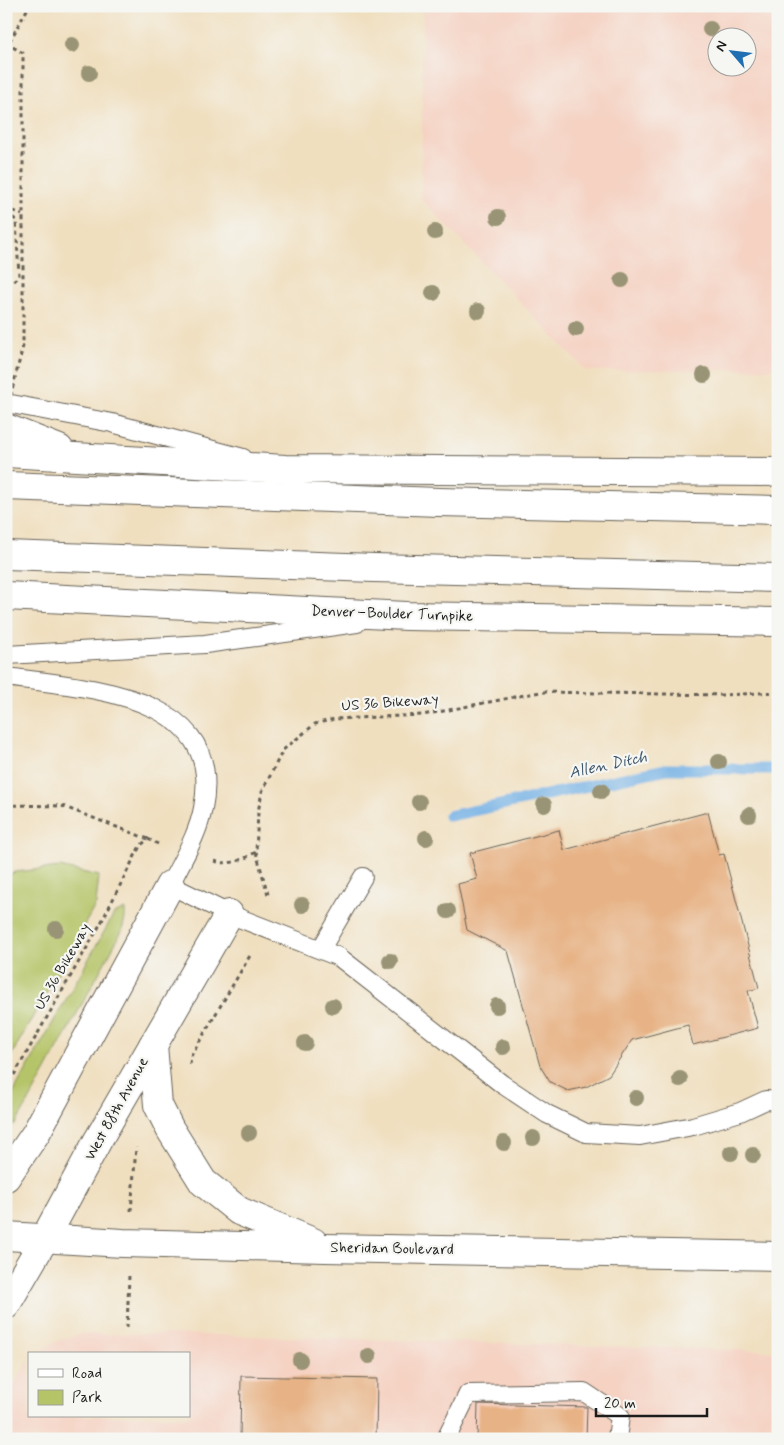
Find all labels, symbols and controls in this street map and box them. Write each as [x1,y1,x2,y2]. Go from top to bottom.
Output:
north arrow [706,28,756,78]
text: N [711,38,732,55]
street label: Denver–Boulder Turnpike [310,601,474,627]
street label: US 36 Bikeway [341,690,439,716]
water label: Allen Ditch [567,746,649,784]
street label: US 36 Bikeway [30,920,96,1014]
street label: West 88th Avenue [80,1054,154,1164]
street label: Sheridan Boulevard [330,1238,454,1260]
legend [28,1352,190,1418]
text: Road [72,1364,102,1384]
scale bar [596,1385,708,1417]
text: Park [72,1388,102,1408]
text: 20 m [604,1394,636,1414]

